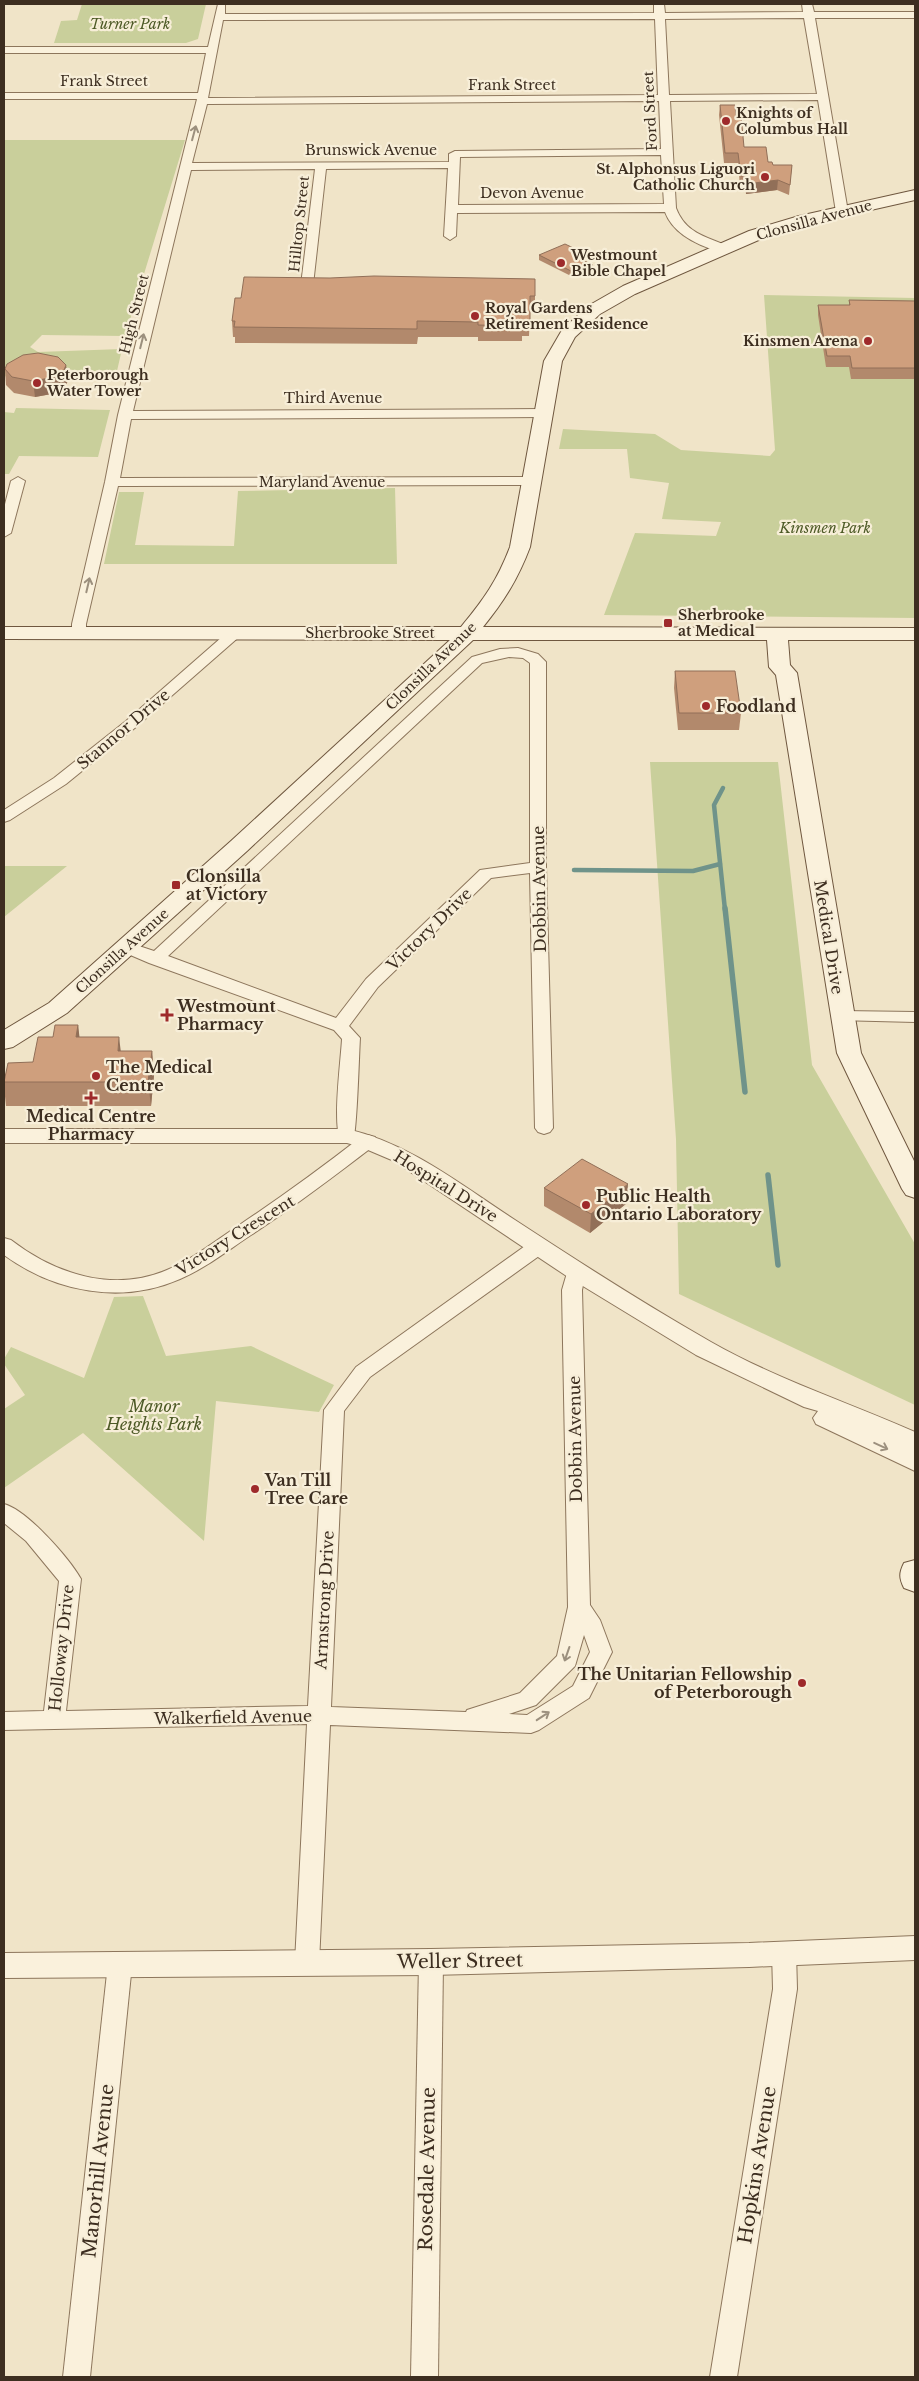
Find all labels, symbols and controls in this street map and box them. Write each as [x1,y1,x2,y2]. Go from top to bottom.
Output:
park label: Turner Park [90,15,170,33]
street label: Ford Street [639,70,661,151]
street label: Frank Street [60,72,149,90]
street label: Frank Street [468,76,557,94]
place label: Knights of Columbus Hall [736,104,848,138]
marker: Knights of Columbus Hall [720,115,732,127]
one-way arrow [190,125,199,141]
street label: Brunswick Avenue [305,141,437,159]
place label: St. Alphonsus Liguori Catholic Church [596,160,755,194]
marker: St. Alphonsus Liguori Catholic Church [759,171,771,183]
street label: Hilltop Street [285,174,313,273]
street label: Devon Avenue [480,184,584,202]
street label: Clonsilla Avenue [754,196,874,244]
place label: Westmount Bible Chapel [570,246,666,280]
marker: Westmount Bible Chapel [555,257,567,269]
street label: High Street [115,271,153,356]
place label: Royal Gardens Retirement Residence [485,299,648,333]
marker: Royal Gardens Retirement Residence [469,310,481,322]
place label: Kinsmen Arena [743,332,858,350]
one-way arrow [138,334,147,350]
marker: Kinsmen Arena [862,335,874,347]
place label: Peterborough Water Tower [46,366,149,400]
marker: Peterborough Water Tower [31,377,43,389]
street label: Third Avenue [284,389,382,407]
street label: Maryland Avenue [259,473,385,491]
park label: Kinsmen Park [778,519,871,537]
one-way arrow [84,578,93,594]
place label: Sherbrooke at Medical [678,606,764,640]
marker: Sherbrooke at Medical [662,617,674,629]
street label: Clonsilla Avenue [382,618,480,714]
street label: Sherbrooke Street [305,624,436,642]
street label: Stannor Drive [72,684,174,774]
place label: Foodland [716,696,796,716]
marker: Foodland [700,700,712,712]
street label: Dobbin Avenue [528,825,550,953]
place label: Clonsilla at Victory [186,866,268,904]
street label: Medical Drive [810,878,848,996]
marker: Clonsilla at Victory [170,879,182,891]
street label: Victory Drive [382,883,476,975]
street label: Clonsilla Avenue [72,904,172,998]
place label: Westmount Pharmacy [176,996,277,1034]
marker: Westmount Pharmacy [161,1009,173,1021]
place label: The Medical Centre [106,1057,213,1095]
marker: The Medical Centre [90,1070,102,1082]
marker: Medical Centre Pharmacy [85,1092,97,1104]
place label: Medical Centre Pharmacy [26,1106,156,1144]
street label: Hospital Drive [390,1146,502,1226]
place label: Public Health Ontario Laboratory [596,1186,762,1224]
street label: Victory Crescent [171,1190,298,1280]
marker: Public Health Ontario Laboratory [580,1199,592,1211]
street label: Dobbin Avenue [564,1375,586,1503]
park label: Manor Heights Park [105,1396,202,1434]
one-way arrow [873,1442,888,1451]
place label: Van Till Tree Care [264,1470,348,1508]
marker: Van Till Tree Care [249,1483,261,1495]
street label: Armstrong Drive [310,1530,338,1671]
street label: Holloway Drive [44,1584,78,1712]
one-way arrow [562,1646,571,1661]
place label: The Unitarian Fellowship of Peterborough [577,1664,793,1702]
marker: The Unitarian Fellowship of Peterborough [796,1677,808,1689]
street label: Walkerfield Avenue [153,1706,312,1728]
one-way arrow [536,1711,550,1721]
street label: Weller Street [396,1948,524,1974]
street label: Manorhill Avenue [77,2083,119,2259]
street label: Hopkins Avenue [733,2085,781,2245]
street label: Rosedale Avenue [414,2087,440,2251]

